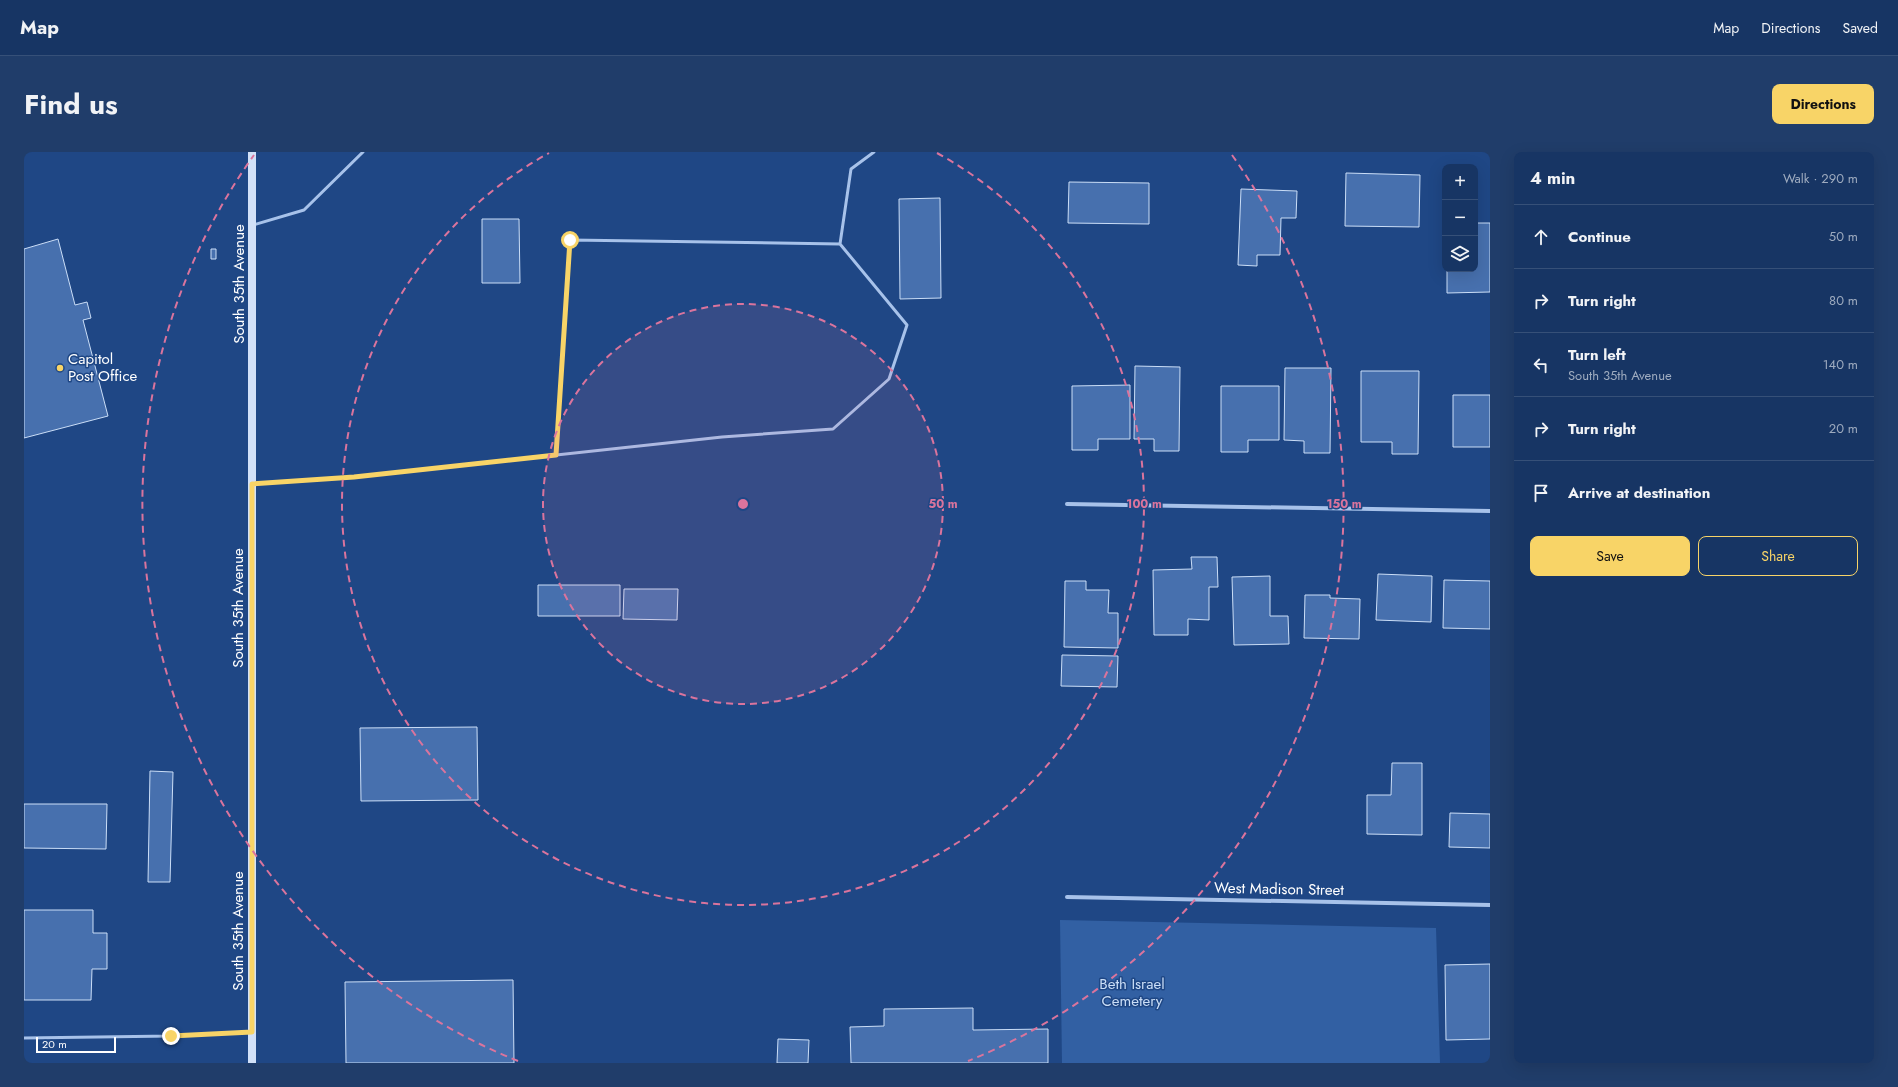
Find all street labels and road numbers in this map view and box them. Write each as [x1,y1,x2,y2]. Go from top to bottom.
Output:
street label: South 35th Avenue [228,224,250,344]
street label: South 35th Avenue [227,548,249,668]
street label: South 35th Avenue [227,871,249,991]
street label: West Madison Street [1214,877,1344,901]

